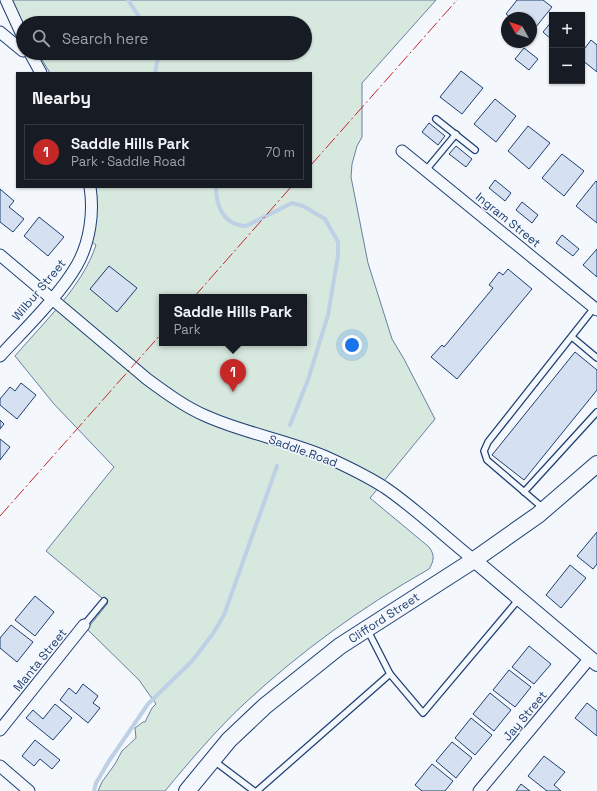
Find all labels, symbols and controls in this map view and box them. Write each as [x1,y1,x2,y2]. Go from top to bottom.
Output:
north arrow [501,12,537,48]
map controls [549,12,585,84]
button: + [549,12,585,48]
search box [16,16,312,60]
icon: search [30,27,52,49]
text: Search here [62,29,148,48]
button: − [549,48,585,84]
text: Nearby [32,87,91,109]
text: Saddle Hills Park [71,134,190,153]
text: 1 [43,144,49,161]
text: 70 m [265,144,295,161]
text: Park · Saddle Road [71,153,185,170]
street label: Ingram Street [472,189,544,251]
street label: Wilbur Street [9,256,69,324]
popup [159,294,307,346]
text: Saddle Hills Park [174,302,292,321]
text: Park [174,321,201,338]
your location [342,335,362,355]
pin: 1 [220,359,246,392]
street label: Saddle Road [266,431,340,471]
street label: Clifford Street [345,589,423,647]
street label: Manta Street [10,625,70,695]
street label: Jay Street [499,688,551,744]

